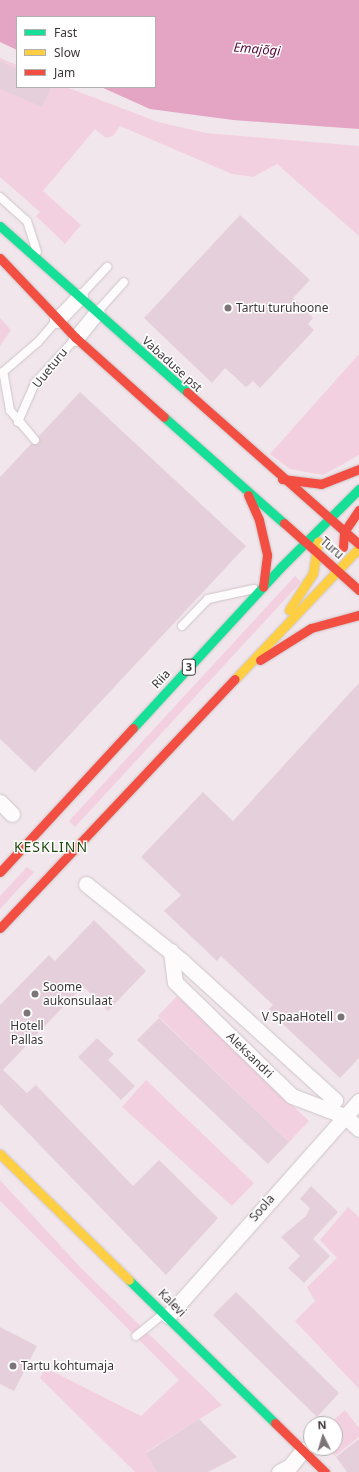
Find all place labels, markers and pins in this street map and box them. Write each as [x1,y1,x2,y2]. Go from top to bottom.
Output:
place label: Tartu turuhoone [236,301,329,315]
marker: Tartu turuhoone [223,303,233,313]
place label: Soome aukonsulaat [43,980,112,1008]
marker: Soome aukonsulaat [30,989,40,999]
marker: Hotell Pallas [22,1008,32,1018]
place label: V SpaaHotell [262,1010,333,1024]
marker: V SpaaHotell [336,1012,346,1022]
place label: Hotell Pallas [10,1019,44,1047]
place label: Tartu kohtumaja [21,1359,114,1373]
marker: Tartu kohtumaja [8,1361,18,1371]

